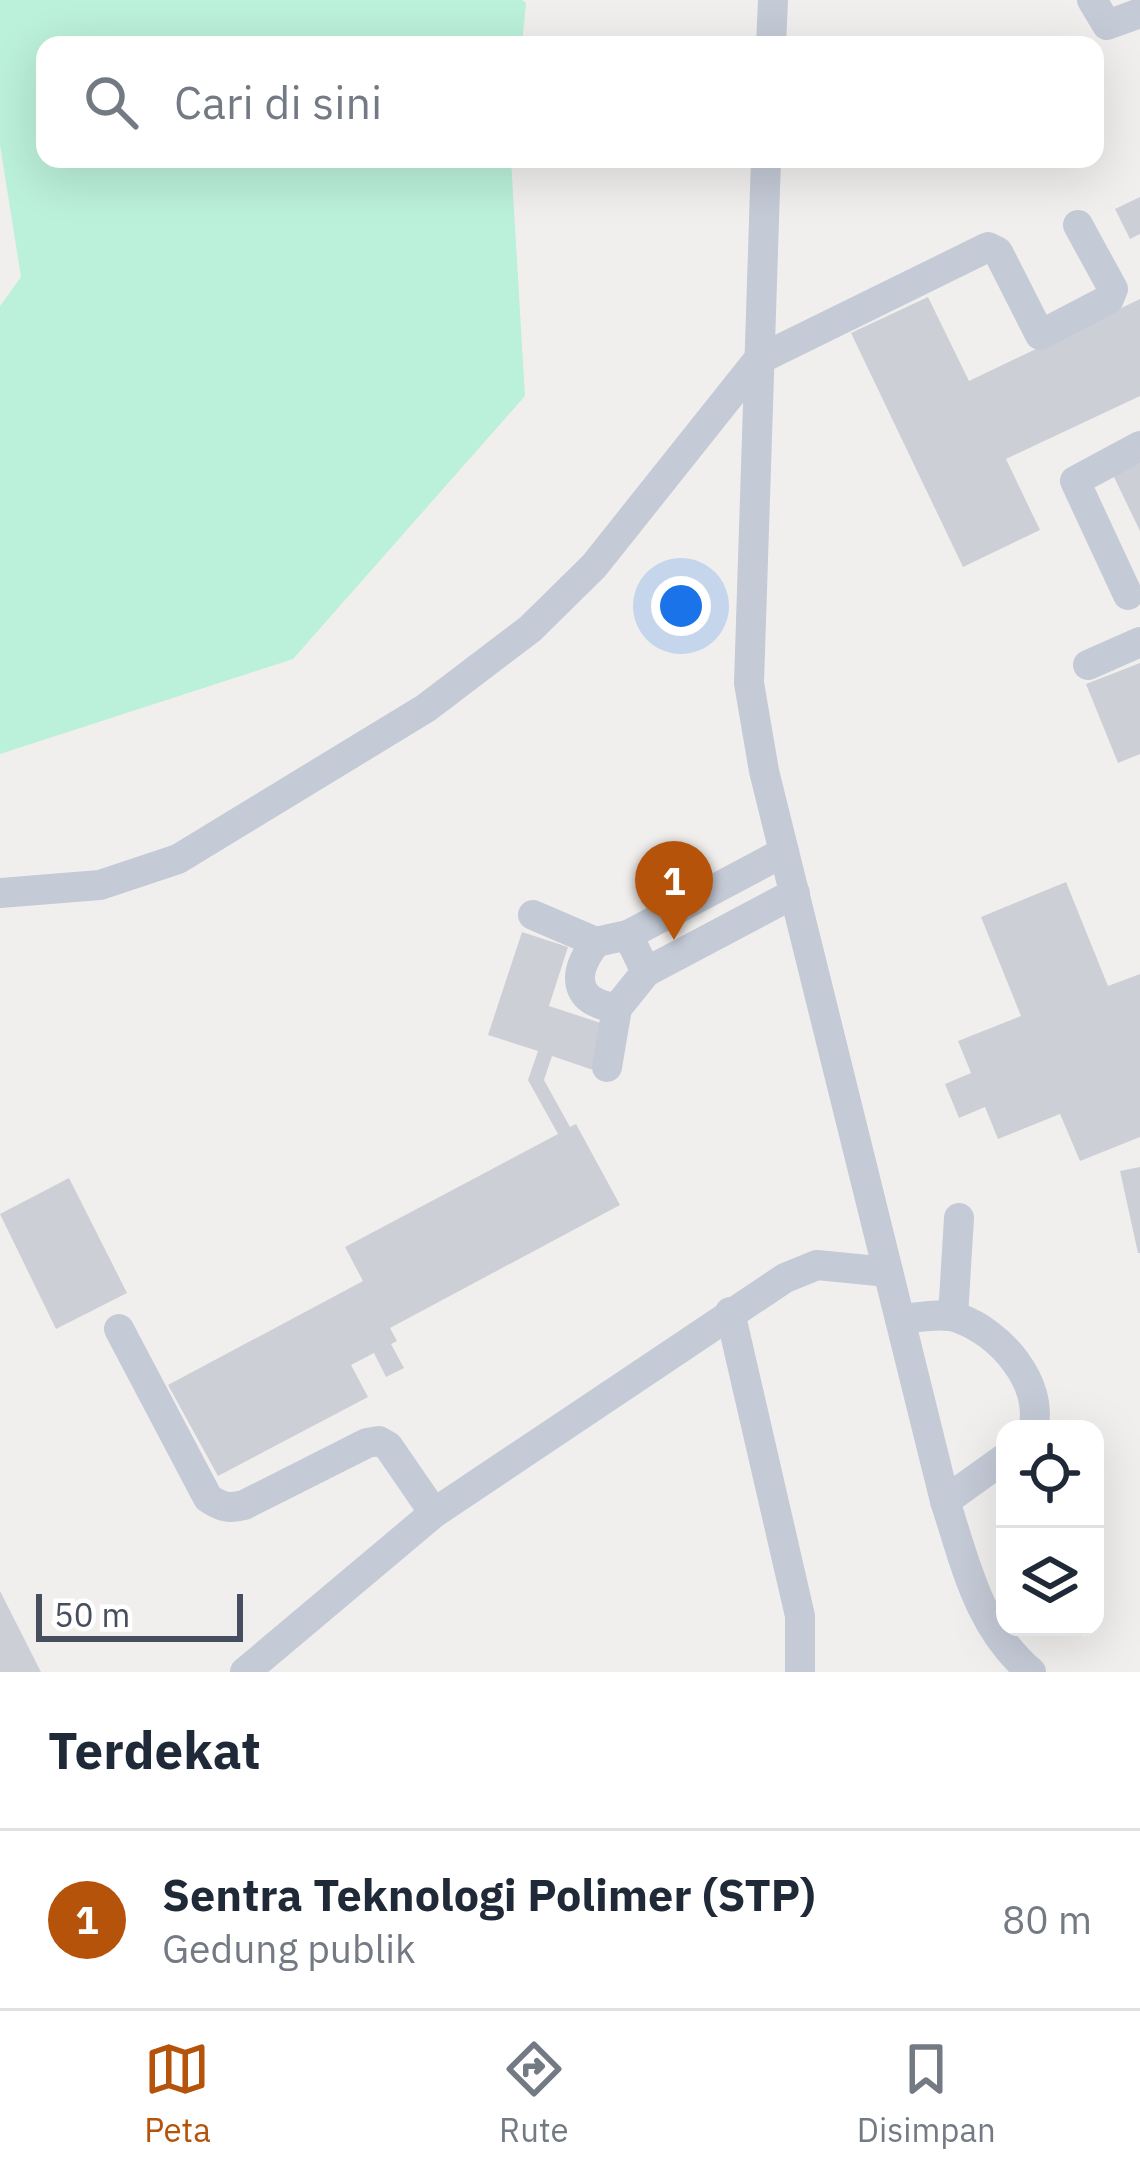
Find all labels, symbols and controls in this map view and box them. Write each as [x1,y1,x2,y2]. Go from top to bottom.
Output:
search box [36,36,1104,168]
icon: search [78,69,144,135]
text: Cari di sini [174,73,382,131]
your location [651,576,711,636]
pin: 1 [635,841,713,940]
map controls [996,1420,1104,1636]
button: locate [996,1420,1104,1528]
button: layers [996,1528,1104,1636]
scale bar [36,1588,243,1641]
text: 50 m [54,1593,130,1636]
text: Terdekat [48,1717,261,1783]
text: Sentra Teknologi Polimer (STP) [162,1865,815,1923]
text: 1 [75,1894,99,1945]
text: 80 m [1002,1894,1092,1945]
text: Gedung publik [162,1923,416,1974]
tab: Peta [144,2036,211,2151]
tab: Rute [499,2036,569,2151]
tab: Disimpan [857,2036,996,2151]

